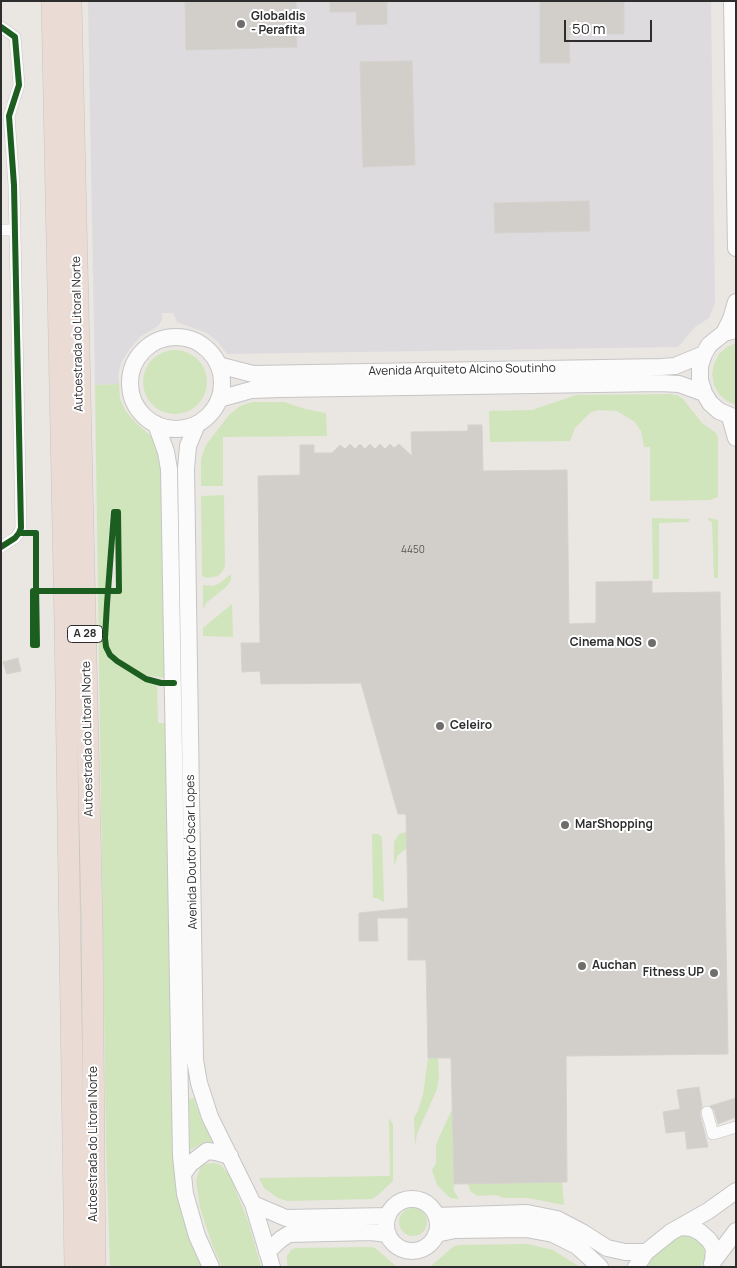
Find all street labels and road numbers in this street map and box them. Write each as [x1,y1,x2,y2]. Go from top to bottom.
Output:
street label: Autoestrada do Litoral Norte [69,256,87,412]
street label: Avenida Arquiteto Alcino Soutinho [368,361,556,379]
road number: A 28 [68,626,102,642]
street label: Autoestrada do Litoral Norte [79,661,97,817]
street label: Avenida Doutor Óscar Lopes [183,774,201,930]
street label: Autoestrada do Litoral Norte [87,1066,101,1222]

